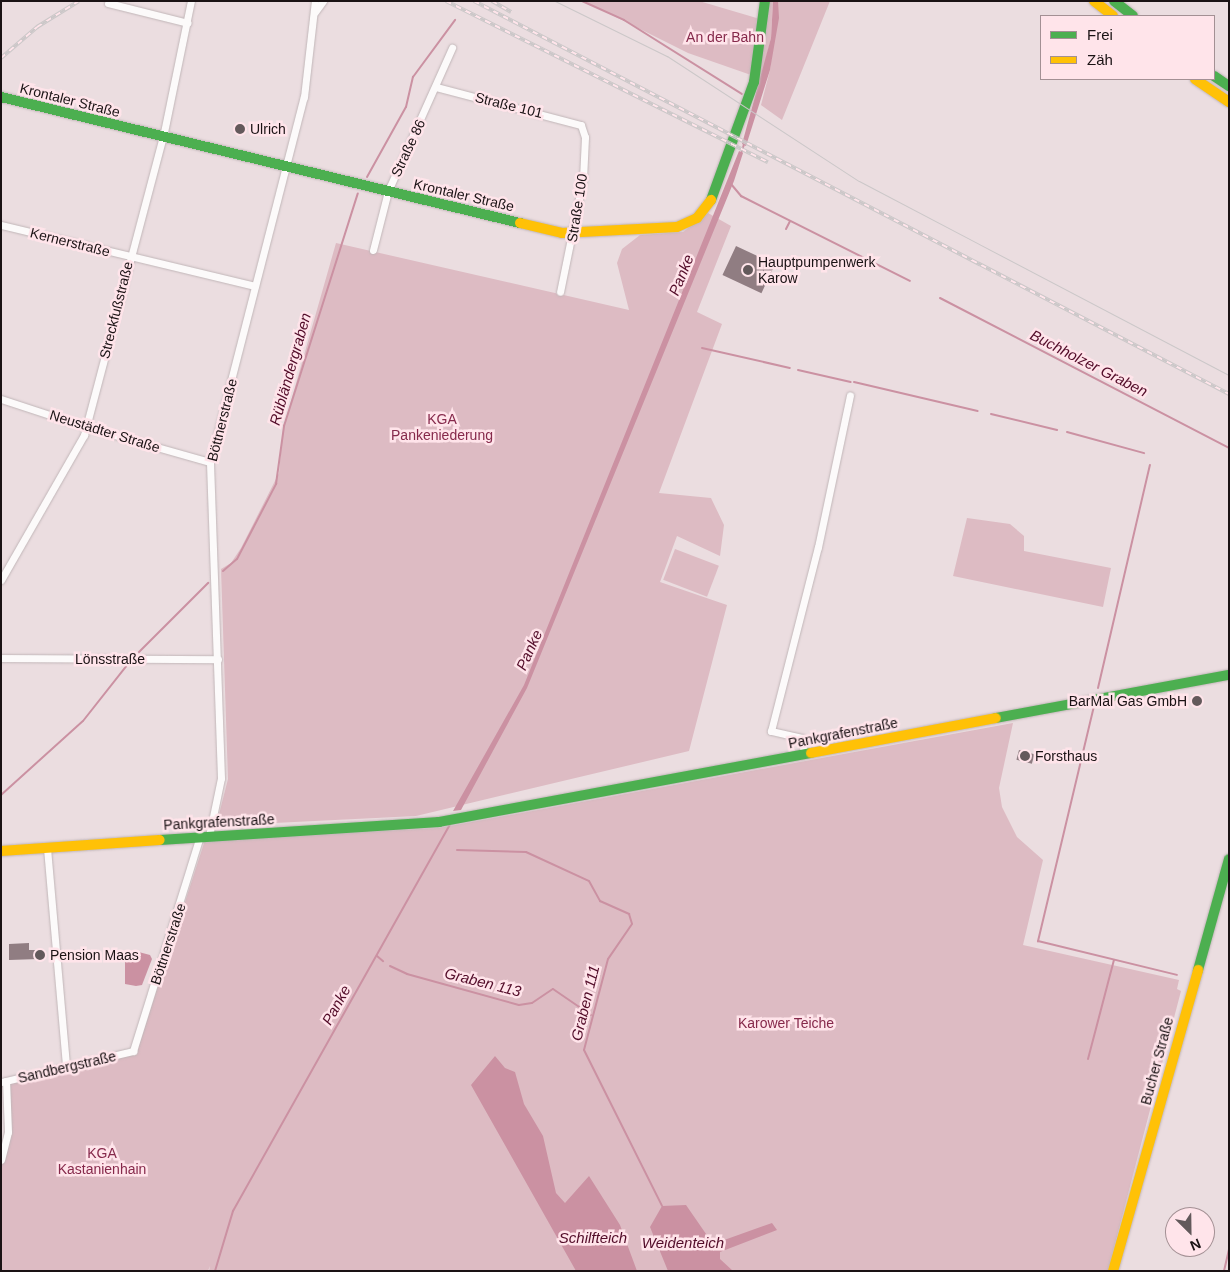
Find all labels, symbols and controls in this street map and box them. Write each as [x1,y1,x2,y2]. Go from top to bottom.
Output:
legend [1040,15,1215,80]
text: Frei [1087,26,1113,43]
park label: An der Bahn [686,29,764,45]
text: Zäh [1087,51,1113,68]
street label: Krontaler Straße [18,79,122,121]
street label: Straße 101 [473,88,545,122]
street label: Straße 86 [387,117,429,179]
place label: Ulrich [250,121,286,137]
marker: Ulrich [234,123,246,135]
street label: Straße 100 [563,172,591,244]
street label: Krontaler Straße [412,175,516,215]
street label: Kernerstraße [28,224,112,260]
water label: Panke [665,252,697,298]
place label: Hauptpumpenwerk Karow [758,254,876,286]
street label: Streckfußstraße [96,260,136,360]
marker: Hauptpumpenwerk Karow [742,264,754,276]
water label: Rübländergraben [265,311,315,427]
water label: Buchholzer Graben [1027,326,1151,400]
street label: Böttnerstraße [204,377,240,463]
street label: Neustädter Straße [48,406,162,456]
park label: KGA Pankeniederung [391,411,493,444]
water label: Panke [512,627,546,673]
street label: Lönsstraße [75,651,145,667]
place label: BarMal Gas GmbH [1069,693,1187,709]
marker: BarMal Gas GmbH [1191,695,1203,707]
street label: Pankgrafenstraße [787,714,899,752]
place label: Forsthaus [1035,748,1097,764]
marker: Forsthaus [1019,750,1031,762]
street label: Pankgrafenstraße [163,811,275,833]
street label: Böttnerstraße [147,901,189,987]
place label: Pension Maas [50,947,139,963]
marker: Pension Maas [34,949,46,961]
water label: Graben 111 [567,963,603,1043]
water label: Graben 113 [443,964,523,1000]
water label: Panke [318,982,354,1028]
park label: Karower Teiche [738,1015,834,1031]
street label: Bucher Straße [1137,1015,1177,1107]
street label: Sandbergstraße [16,1048,118,1086]
park label: KGA Kastanienhain [58,1145,146,1178]
north arrow [1165,1207,1215,1257]
water label: Schilfteich [559,1229,627,1247]
water label: Weidenteich [642,1234,724,1252]
text: N [1188,1236,1203,1254]

